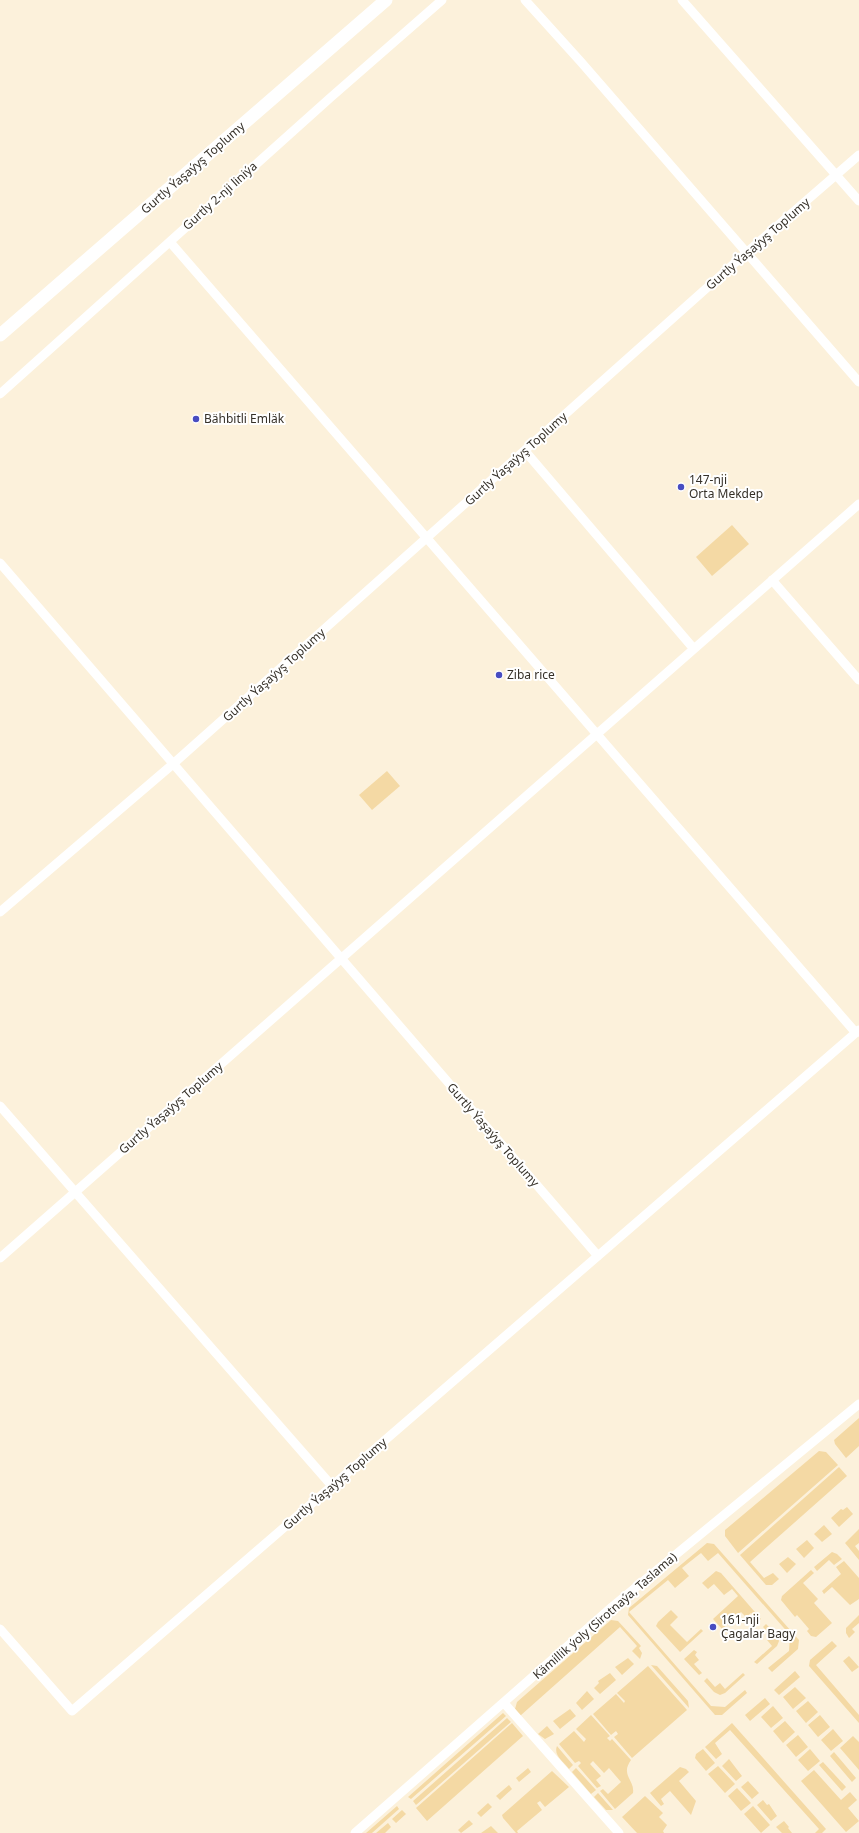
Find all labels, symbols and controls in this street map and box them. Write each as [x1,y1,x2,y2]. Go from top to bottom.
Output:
street label: Gurtly Ýaşaýyş Toplumy [137,117,249,218]
street label: Gurtly 2-nji liniýa [179,158,261,234]
street label: Gurtly Ýaşaýyş Toplumy [702,193,814,294]
street label: Gurtly Ýaşaýyş Toplumy [461,407,571,509]
place label: Bähbitli Emläk [204,410,285,427]
marker: Bähbitli Emläk [191,414,201,424]
place label: 147-nji Orta Mekdep [689,471,763,502]
marker: 147-nji Orta Mekdep [676,482,686,492]
street label: Gurtly Ýaşaýyş Toplumy [219,623,329,725]
place label: Ziba rice [507,666,555,683]
marker: Ziba rice [494,670,504,680]
street label: Gurtly Ýaşaýyş Toplumy [115,1057,227,1158]
street label: Gurtly Ýaşaýyş Toplumy [443,1079,544,1191]
street label: Gurtly Ýaşaýyş Toplumy [279,1433,391,1534]
street label: Kämillik ýoly (Sirotnaýa, Taslama) [529,1548,681,1683]
place label: 161-nji Çagalar Bagy [721,1611,796,1642]
marker: 161-nji Çagalar Bagy [708,1622,718,1632]

